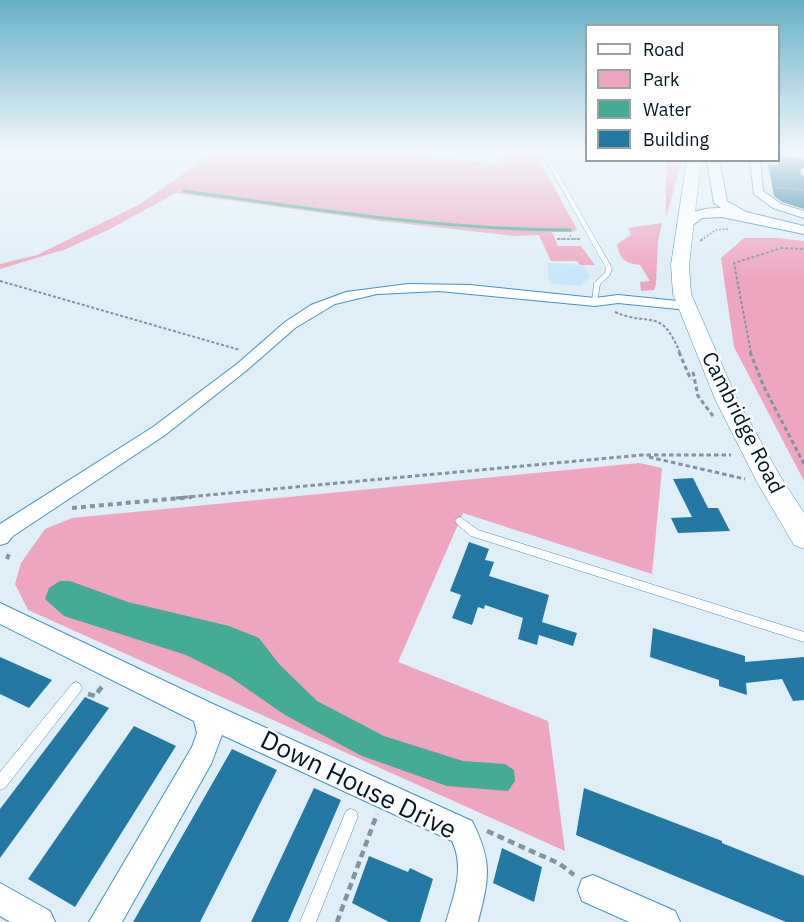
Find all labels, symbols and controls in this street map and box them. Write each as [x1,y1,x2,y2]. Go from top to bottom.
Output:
legend [585,24,780,162]
text: Road [643,38,684,61]
text: Park [643,68,679,91]
text: Water [643,98,691,121]
text: Building [643,128,709,151]
street label: Cambridge Road [695,348,789,498]
street label: Down House Drive [255,725,461,847]

